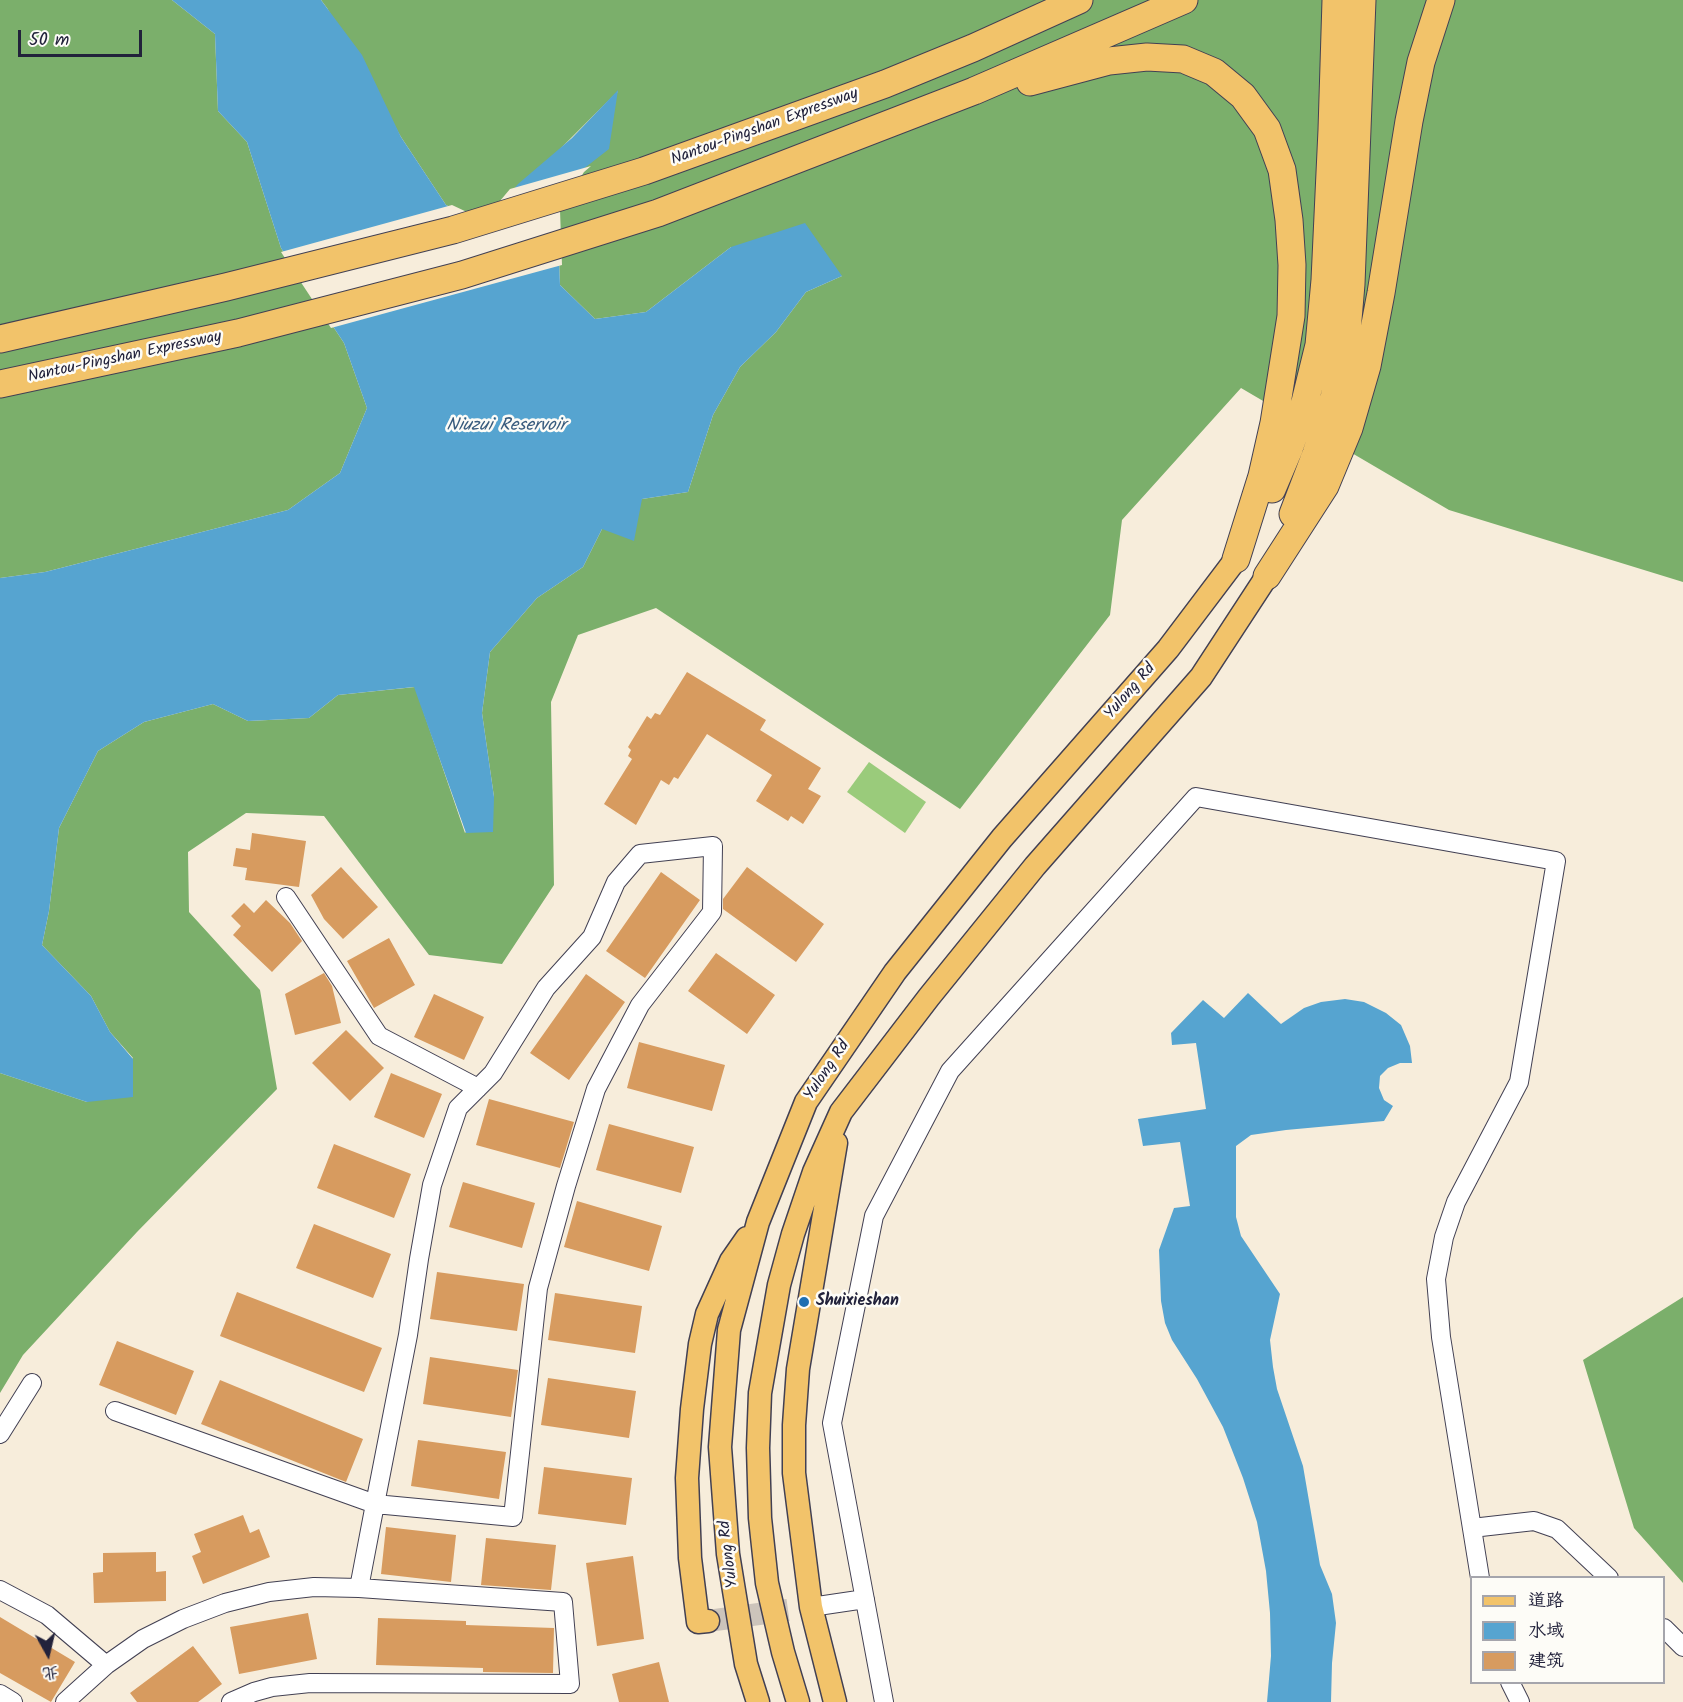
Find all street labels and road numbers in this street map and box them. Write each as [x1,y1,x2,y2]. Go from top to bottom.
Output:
street label: Nantou-Pingshan Expressway [669,85,861,171]
street label: Nantou-Pingshan Expressway [26,328,224,388]
street label: Yulong Rd [1101,660,1161,724]
street label: Yulong Rd [801,1037,855,1105]
street label: Yulong Rd [716,1519,744,1589]

